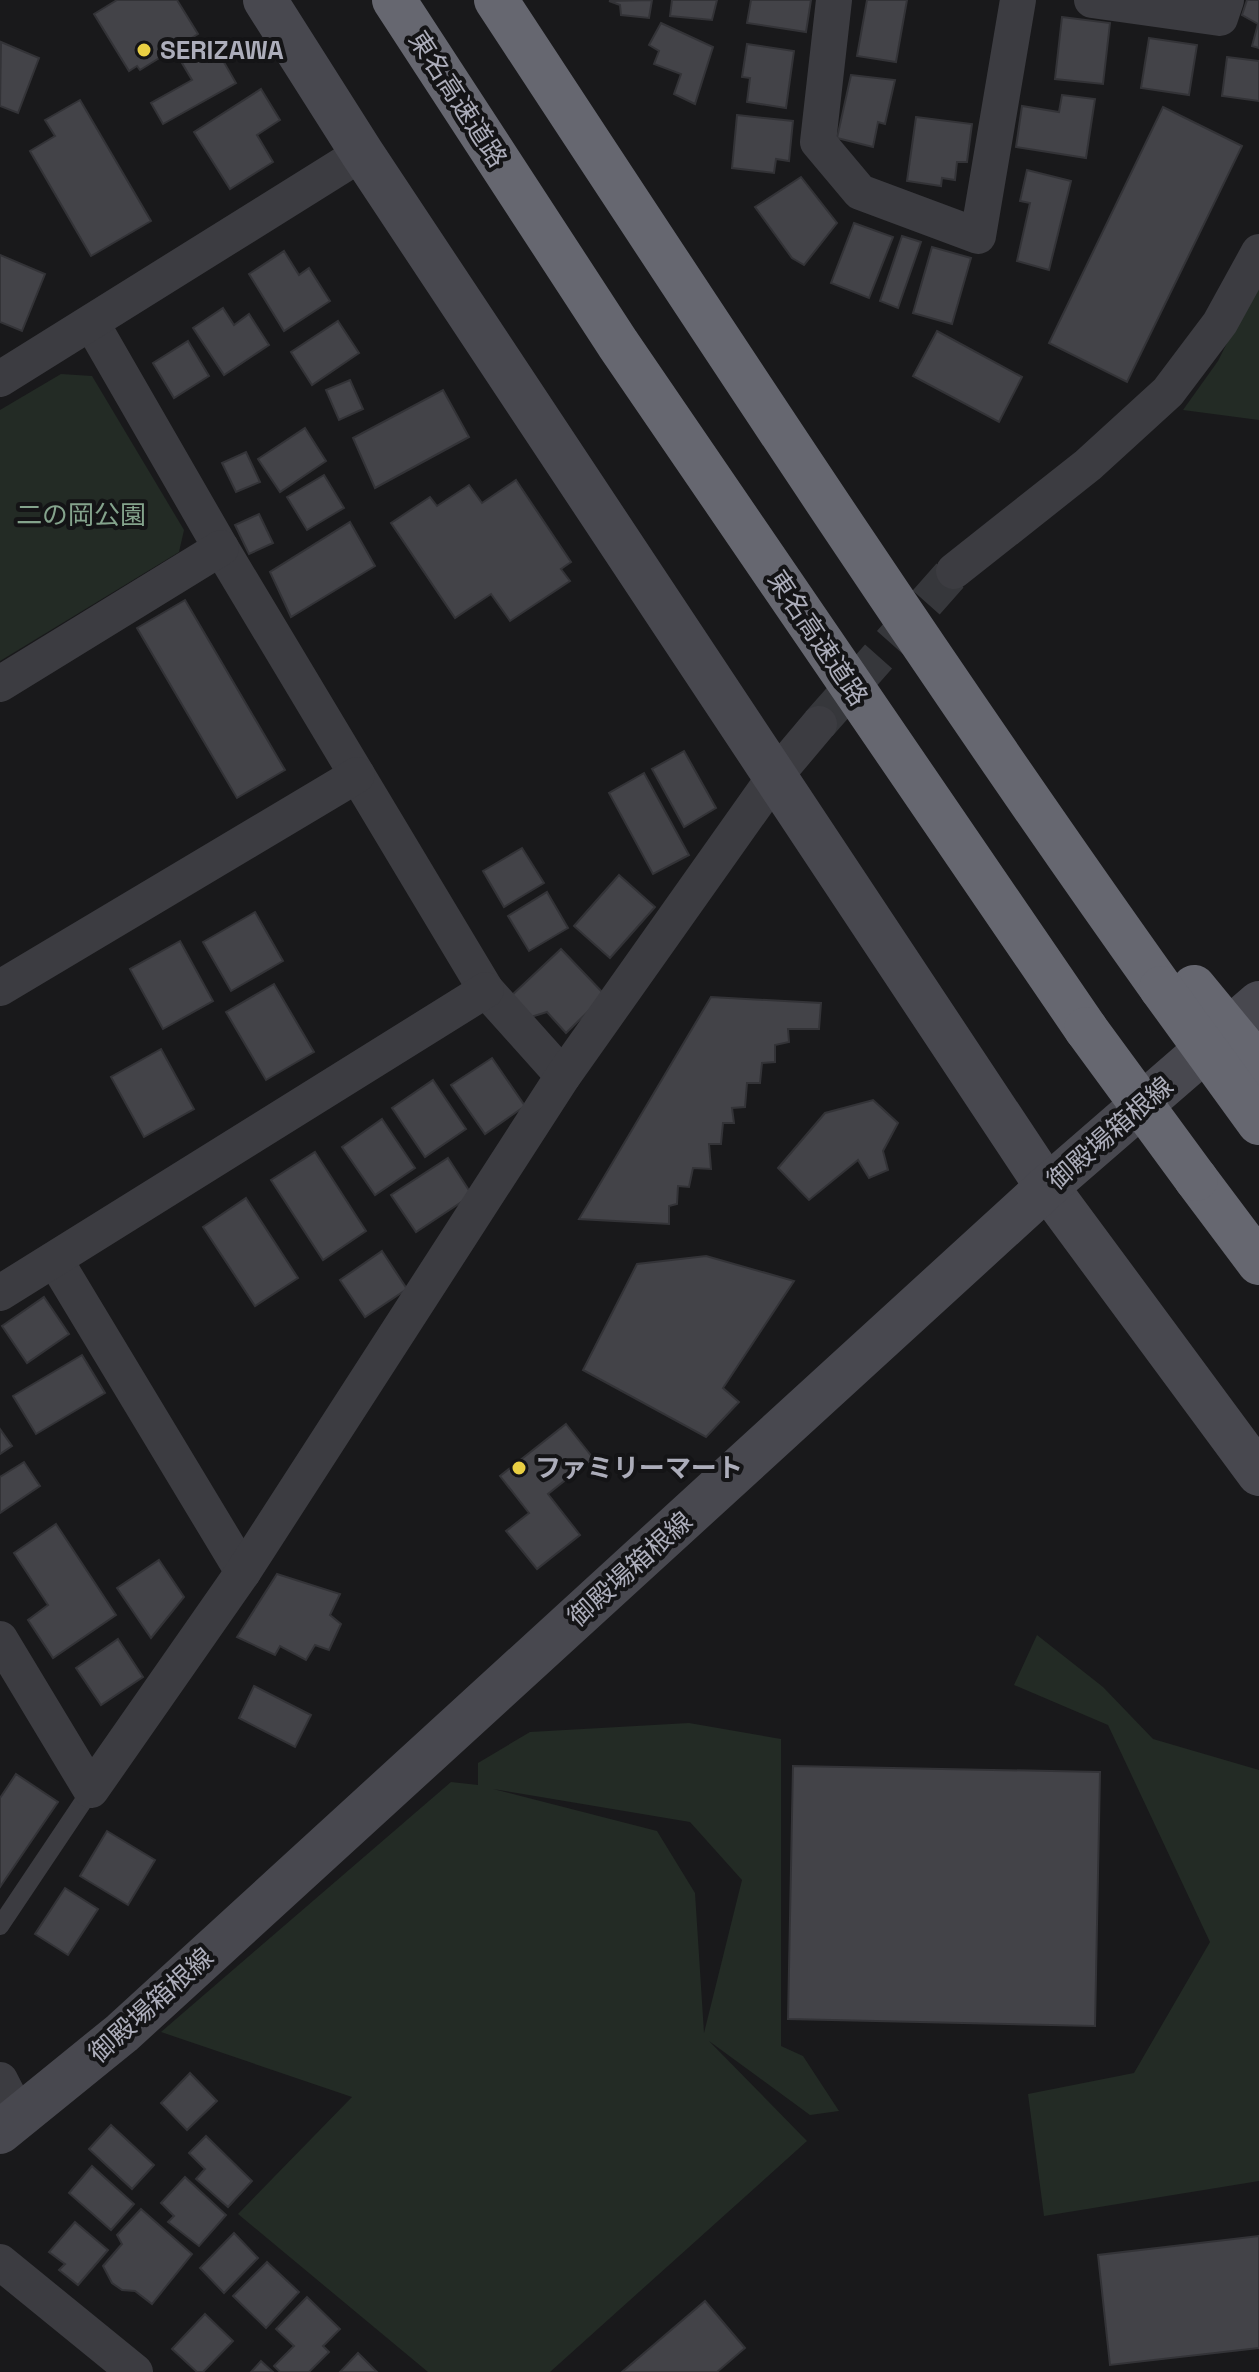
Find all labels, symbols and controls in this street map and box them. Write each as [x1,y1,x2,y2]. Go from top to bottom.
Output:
street label: 東名高速道路 [401,24,515,174]
place label: SERIZAWA [160,33,284,67]
marker: SERIZAWA [135,41,153,59]
park label: 二の岡公園 [16,498,146,532]
street label: 東名高速道路 [760,564,876,712]
street label: 御殿場箱根線 [1040,1069,1180,1197]
place label: ファミリーマート [535,1451,743,1485]
marker: ファミリーマート [510,1459,528,1477]
street label: 御殿場箱根線 [561,1504,699,1634]
street label: 御殿場箱根線 [82,1940,220,2070]

